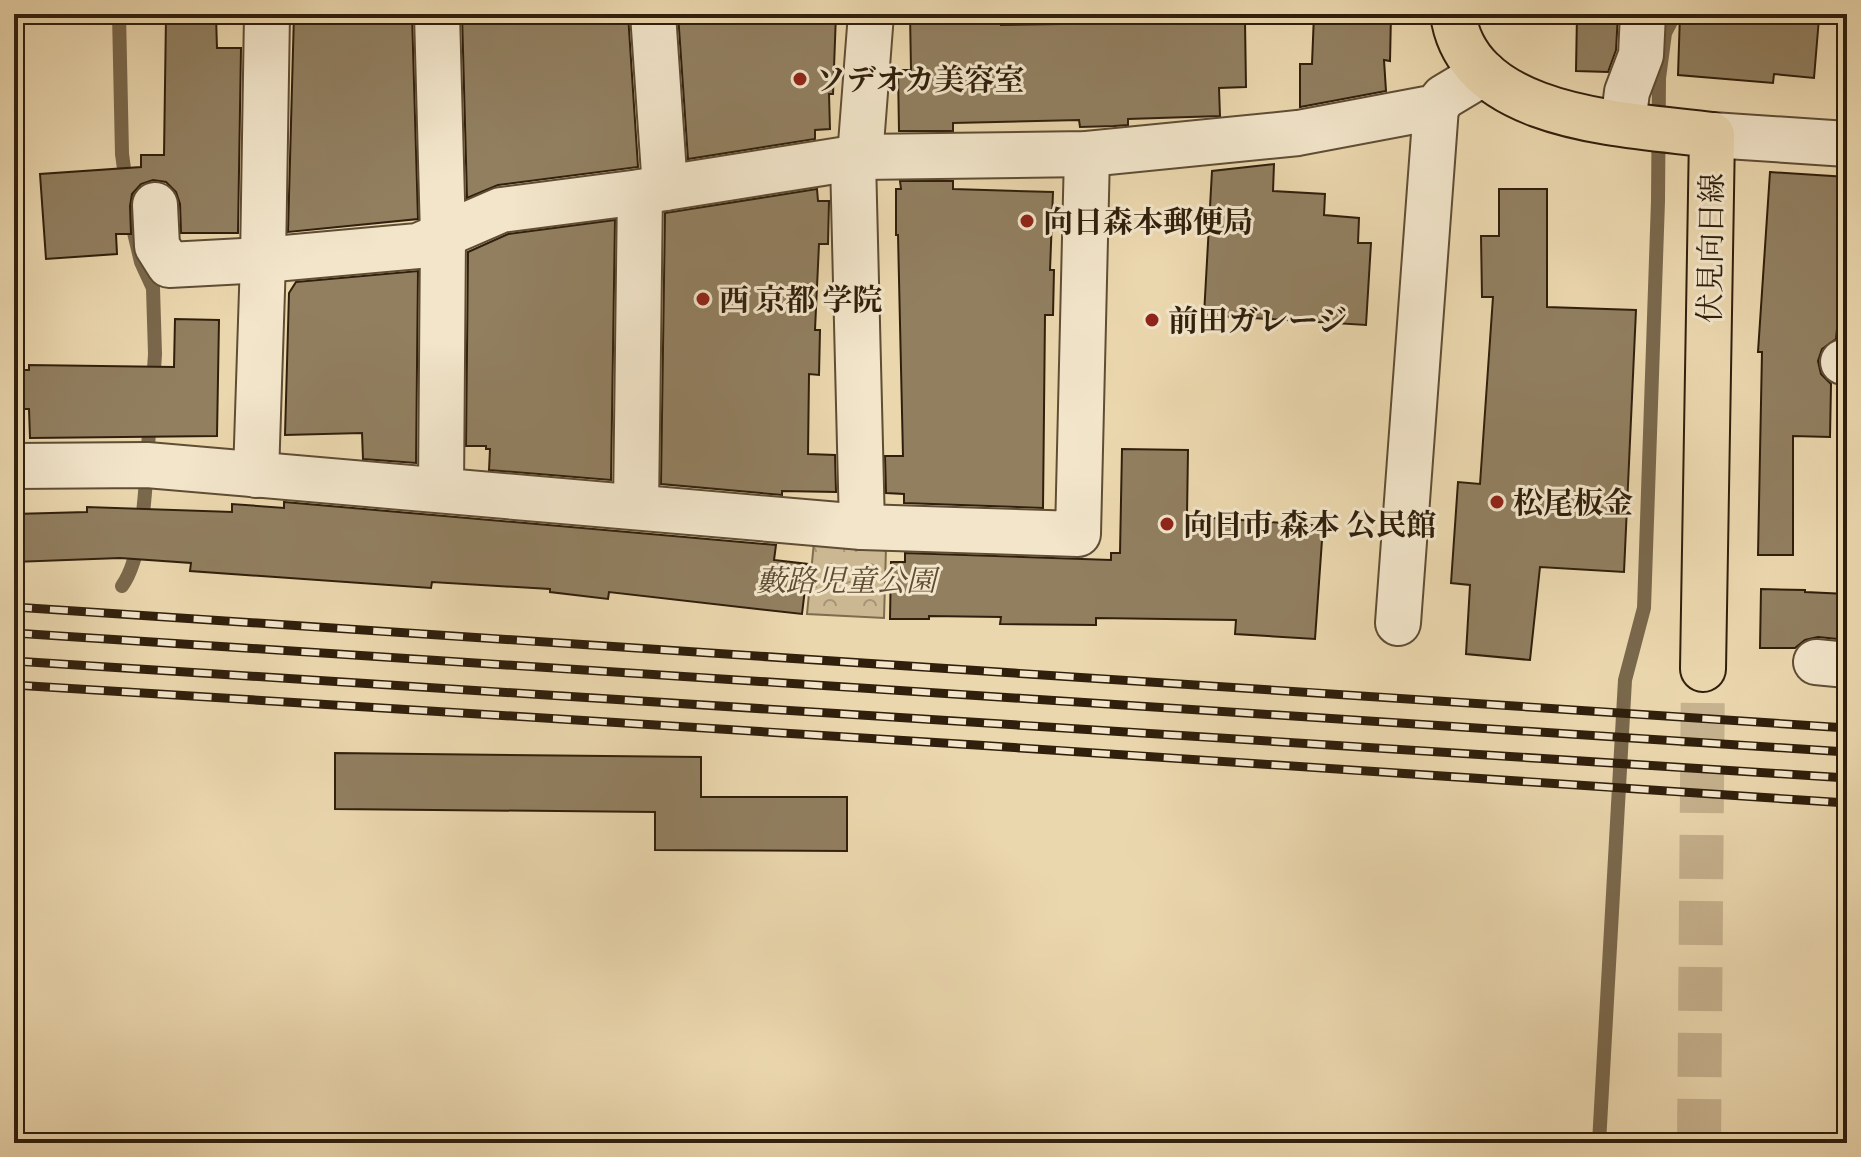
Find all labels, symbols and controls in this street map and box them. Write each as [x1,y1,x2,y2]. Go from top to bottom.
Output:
place label: ソデオカ美容室 [816,57,1025,101]
marker: ソデオカ美容室 [791,70,809,88]
street label: 伏見向日線 [1687,173,1733,323]
place label: 向日森本郵便局 [1043,199,1253,243]
marker: 向日森本郵便局 [1018,212,1036,230]
place label: 西 京都 学院 [719,277,882,321]
marker: 西 京都 学院 [694,290,712,308]
place label: 前田ガレージ [1168,298,1347,342]
marker: 前田ガレージ [1143,311,1161,329]
place label: 松尾板金 [1513,480,1633,524]
marker: 松尾板金 [1488,493,1506,511]
place label: 向日市 森本 公民館 [1183,502,1436,546]
marker: 向日市 森本 公民館 [1158,515,1176,533]
park label: 藪路児童公園 [756,558,941,602]

